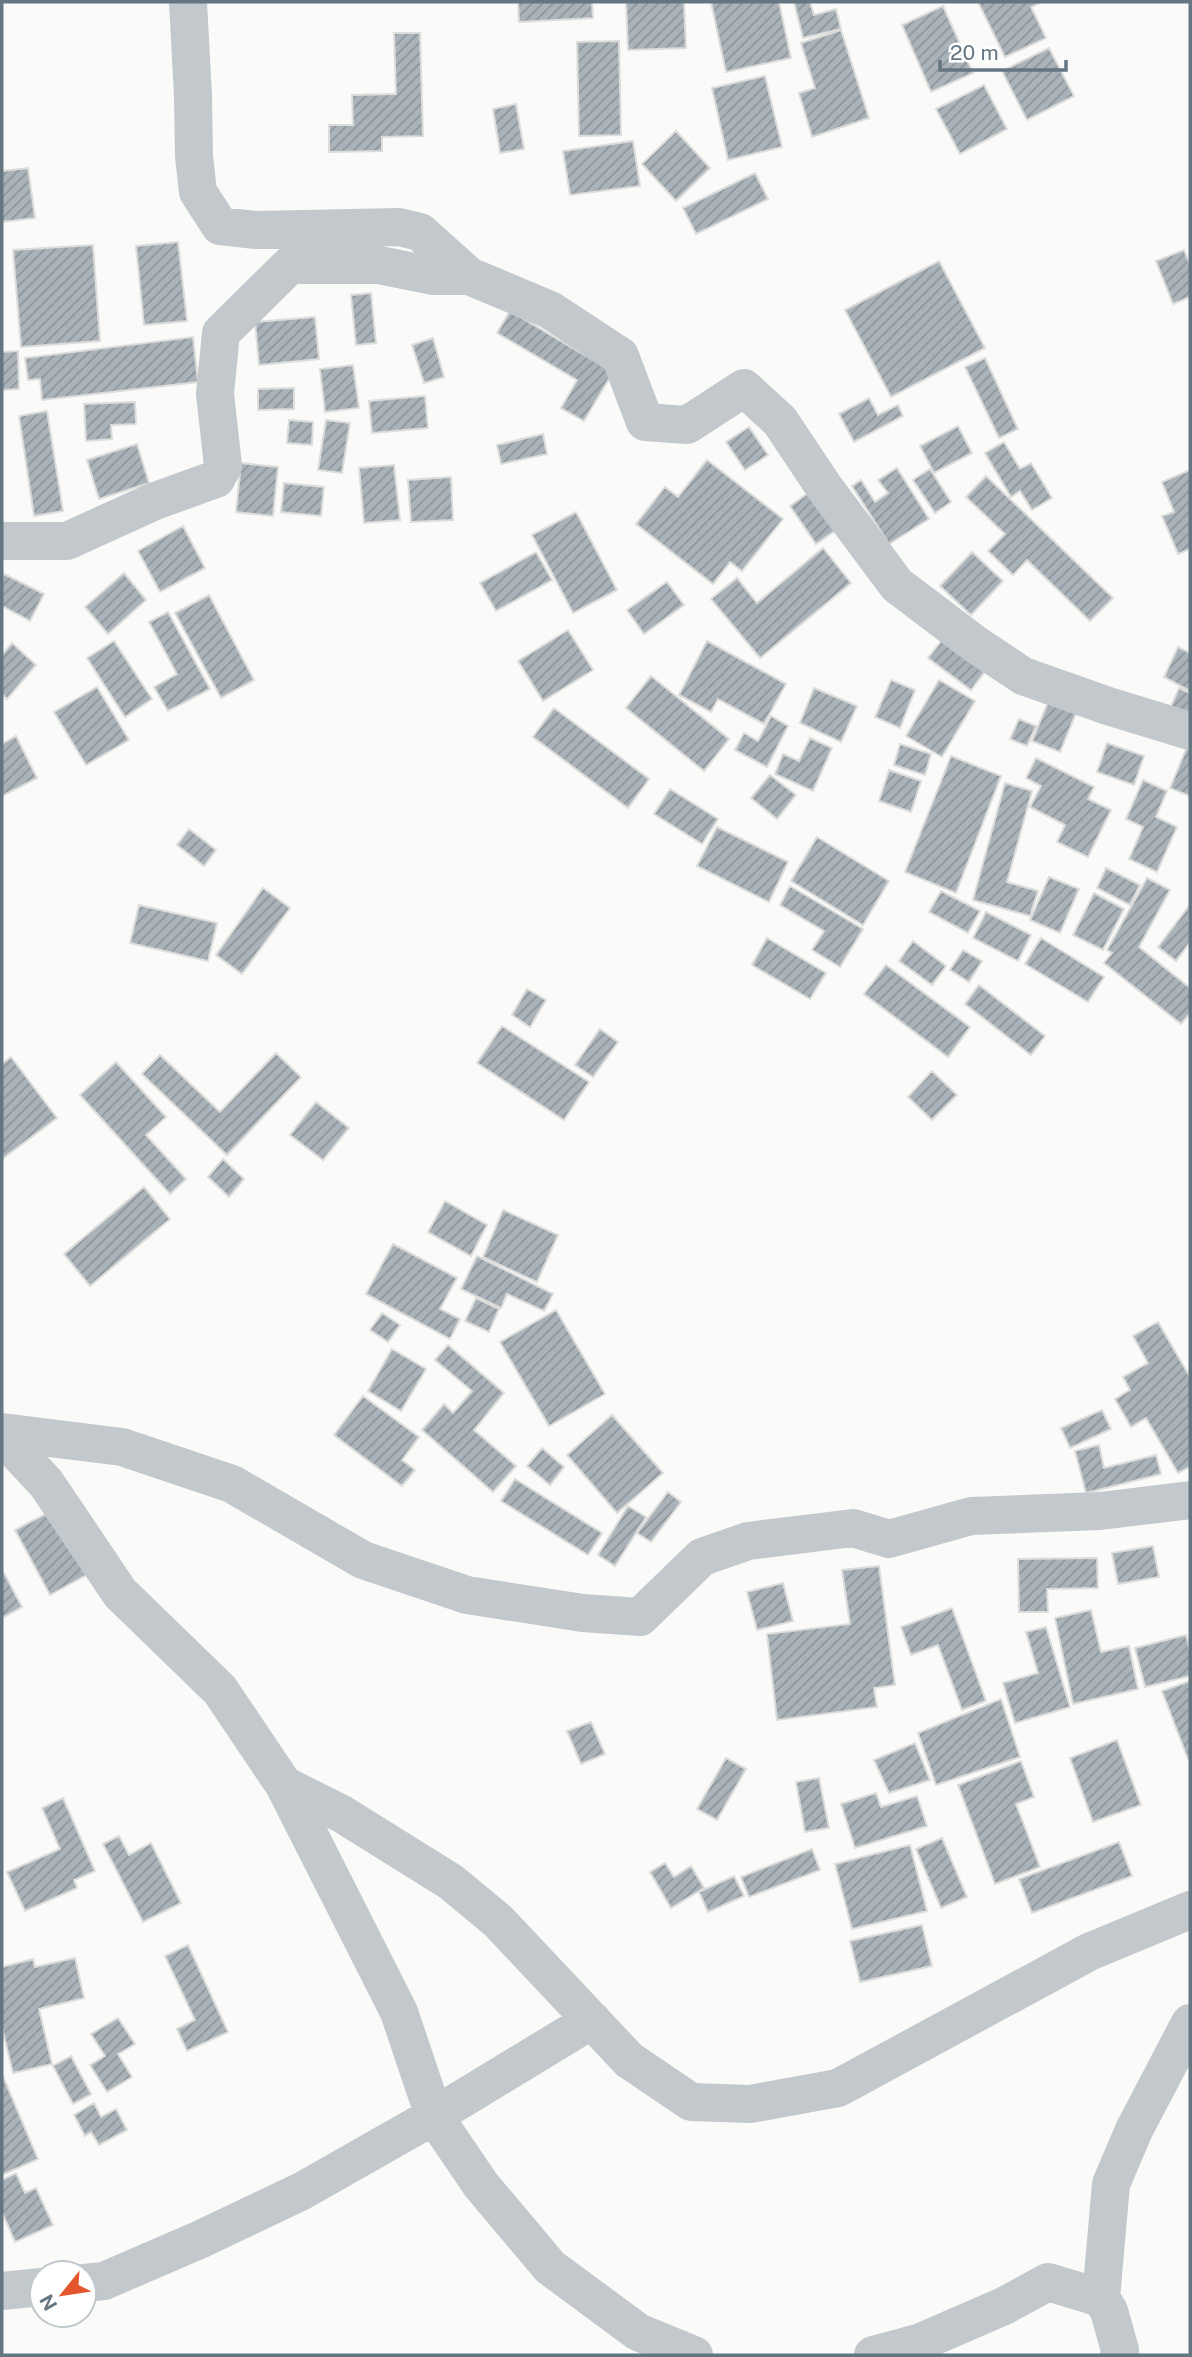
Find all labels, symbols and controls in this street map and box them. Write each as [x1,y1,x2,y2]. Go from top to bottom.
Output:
scale bar [940,28,1066,72]
text: 20 m [950,40,999,65]
north arrow [28,2259,98,2329]
text: N [35,2291,62,2314]

